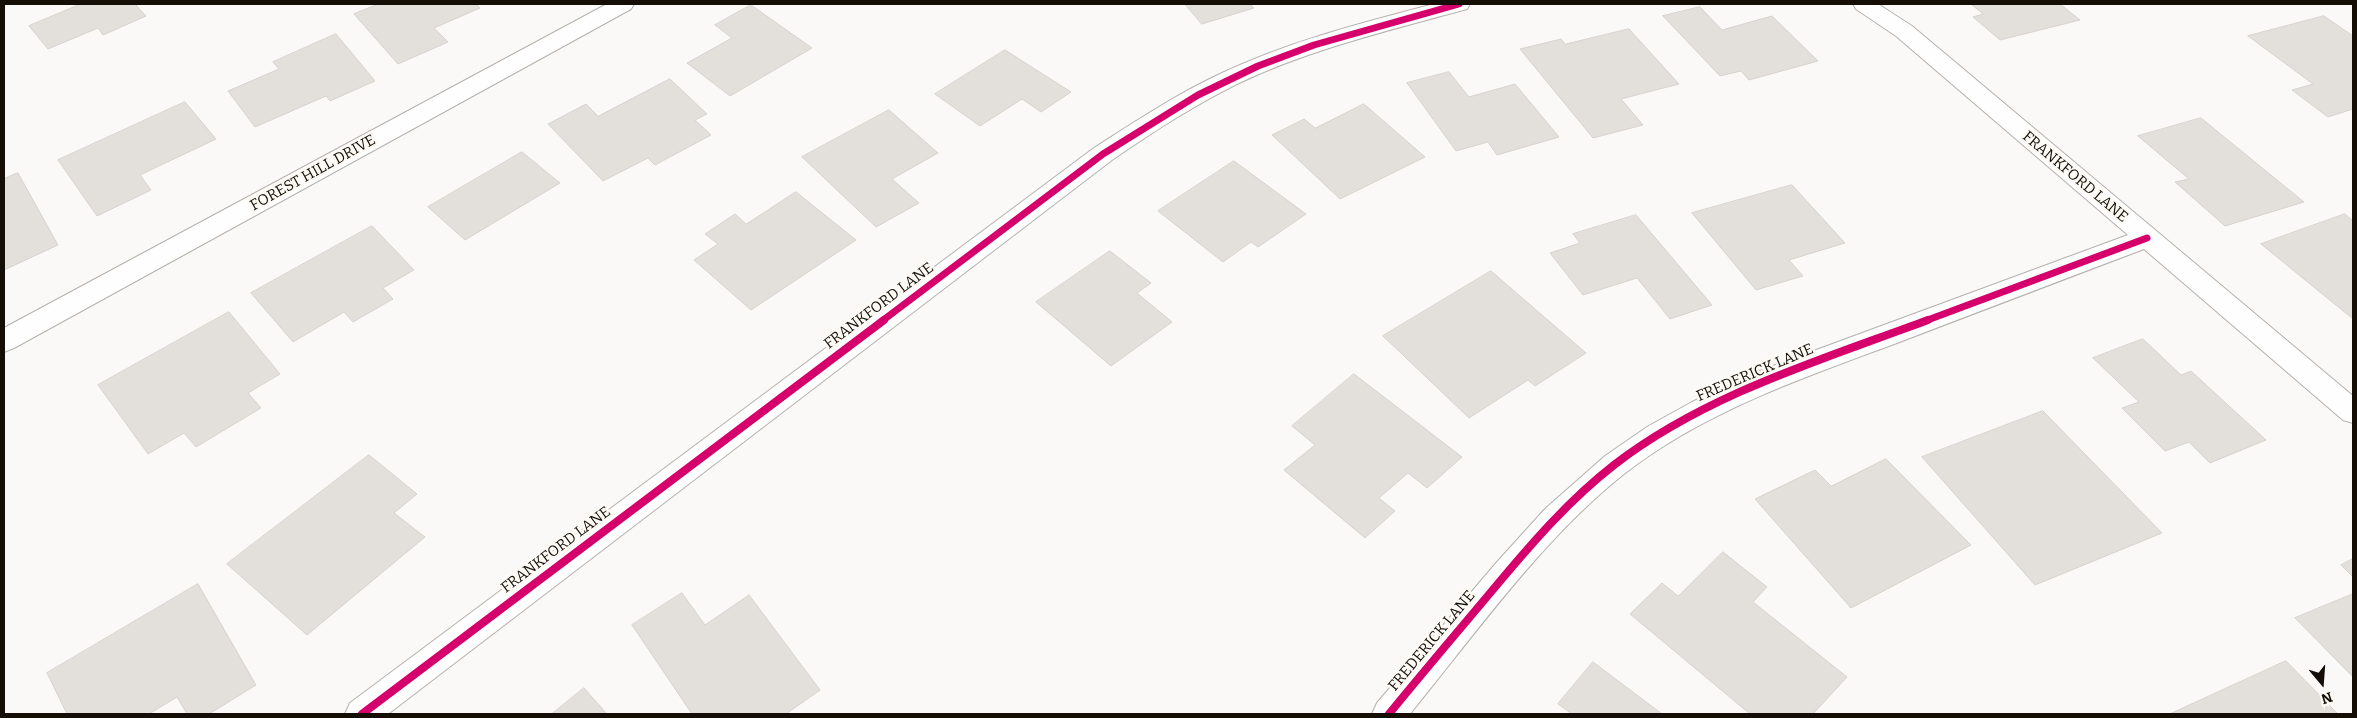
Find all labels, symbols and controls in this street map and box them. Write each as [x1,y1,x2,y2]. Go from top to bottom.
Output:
street label: FRANKFORD LANE [2019,128,2131,226]
street label: FOREST HILL DRIVE [247,131,379,215]
street label: FRANKFORD LANE [821,259,937,353]
street label: FREDERICK LANE [1694,340,1816,406]
street label: FRANKFORD LANE [498,503,614,597]
street label: FREDERICK LANE [1385,587,1479,695]
north arrow [2297,658,2347,708]
text: N [2319,688,2335,707]

